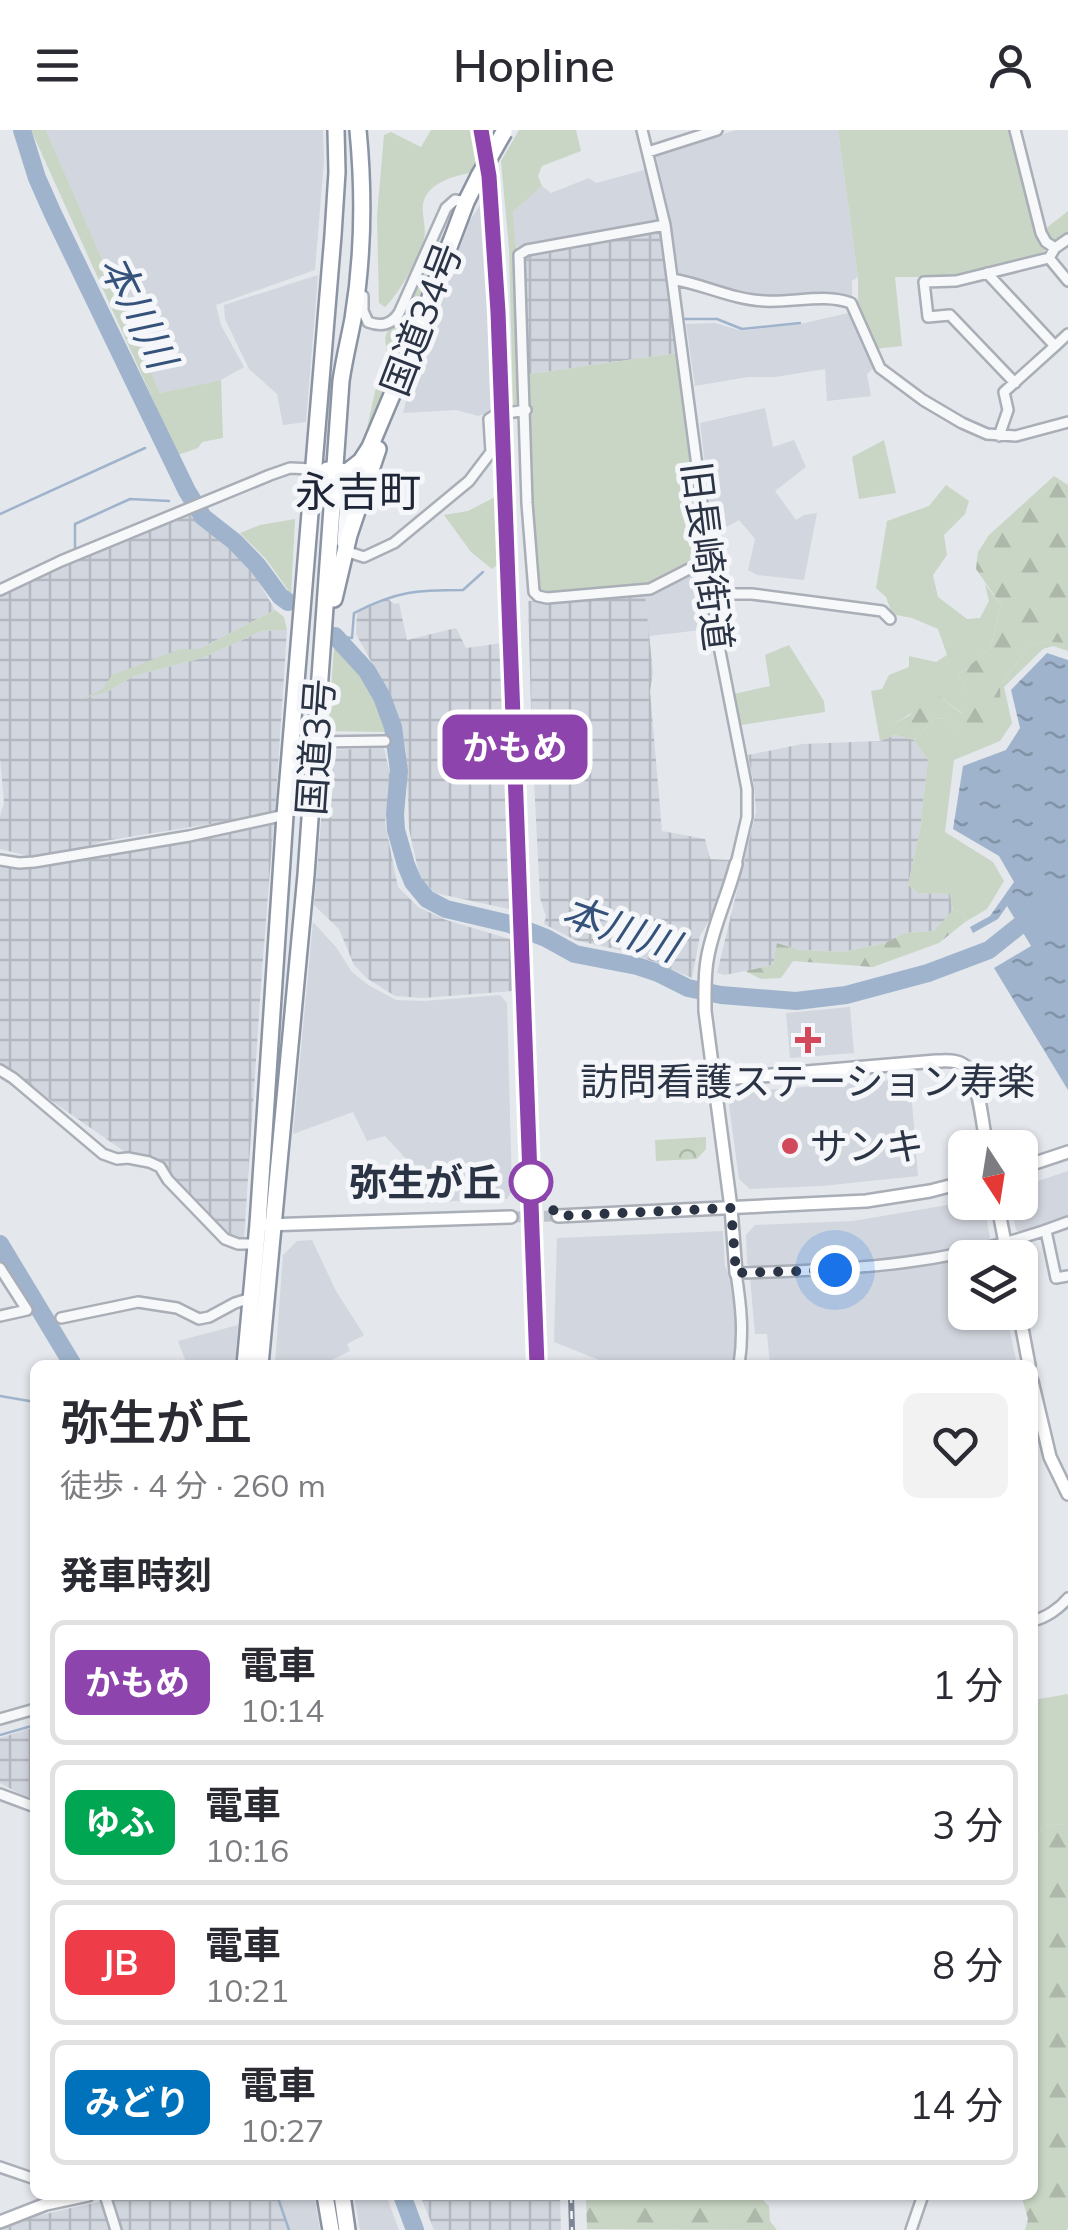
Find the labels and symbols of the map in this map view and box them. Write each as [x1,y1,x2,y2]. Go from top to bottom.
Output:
street label: 国道34号 [370,236,472,402]
water label: 本川川 [90,246,190,379]
street label: 旧長崎街道 [673,459,743,653]
district label: 永吉町 [295,465,421,518]
street label: 国道3号 [286,677,344,817]
line badge: かもめ [458,714,572,780]
water label: 本川川 [556,885,690,972]
marker: 訪問看護ステーション寿楽 [795,1027,821,1053]
place label: 訪問看護ステーション寿楽 [580,1057,1036,1105]
place label: サンキ [810,1122,924,1170]
north arrow [948,1130,1038,1220]
marker: サンキ [779,1135,801,1157]
place label: 弥生が丘 [349,1158,501,1206]
marker: 弥生が丘 [510,1161,552,1203]
your location [810,1245,860,1295]

